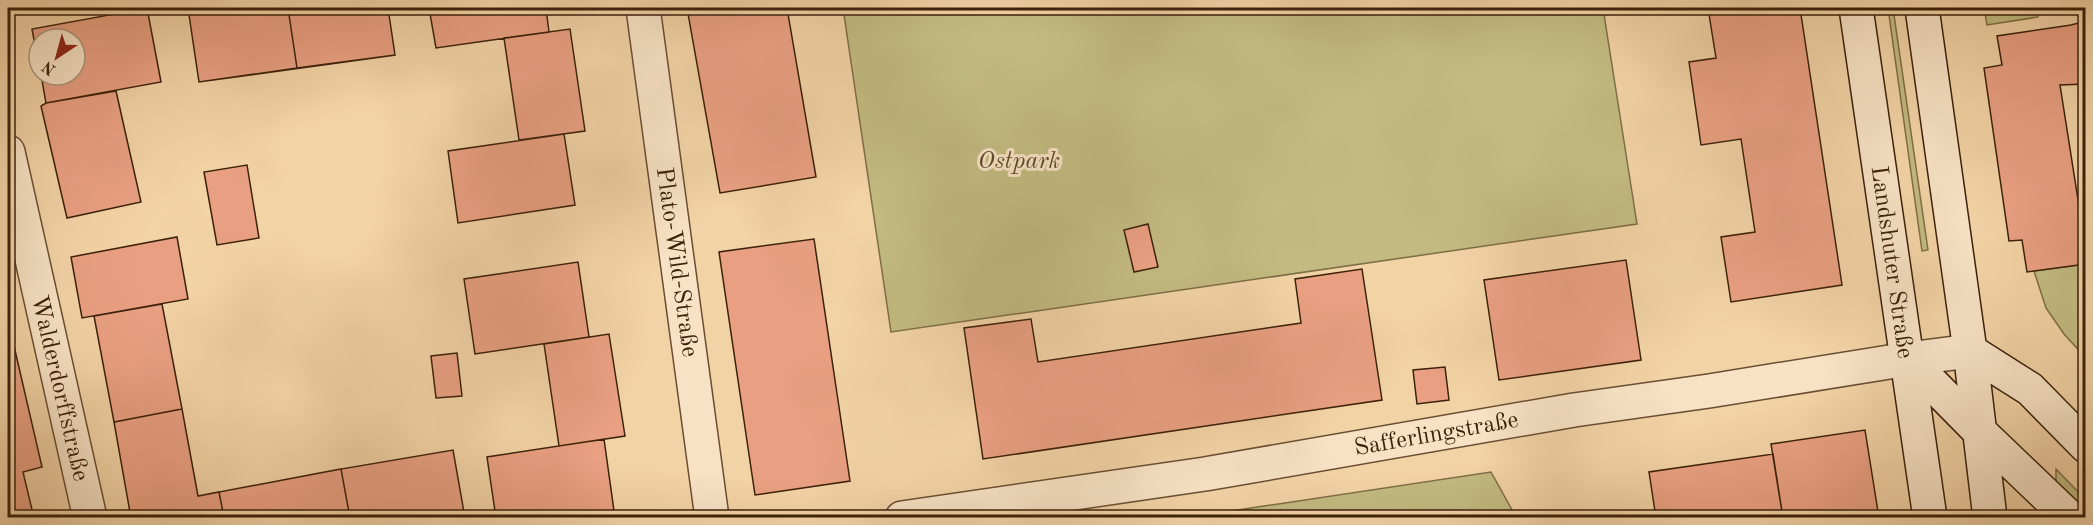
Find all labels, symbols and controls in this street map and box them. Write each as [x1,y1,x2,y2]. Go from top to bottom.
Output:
north arrow [27,27,87,87]
text: N [39,57,59,78]
park label: Ostpark [978,150,1060,174]
street label: Landshuter Straße [1866,164,1916,360]
street label: Plato-Wild-Straße [651,166,701,359]
street label: Walderdorffstraße [26,293,92,484]
street label: Safferlingstraße [1352,409,1520,461]

